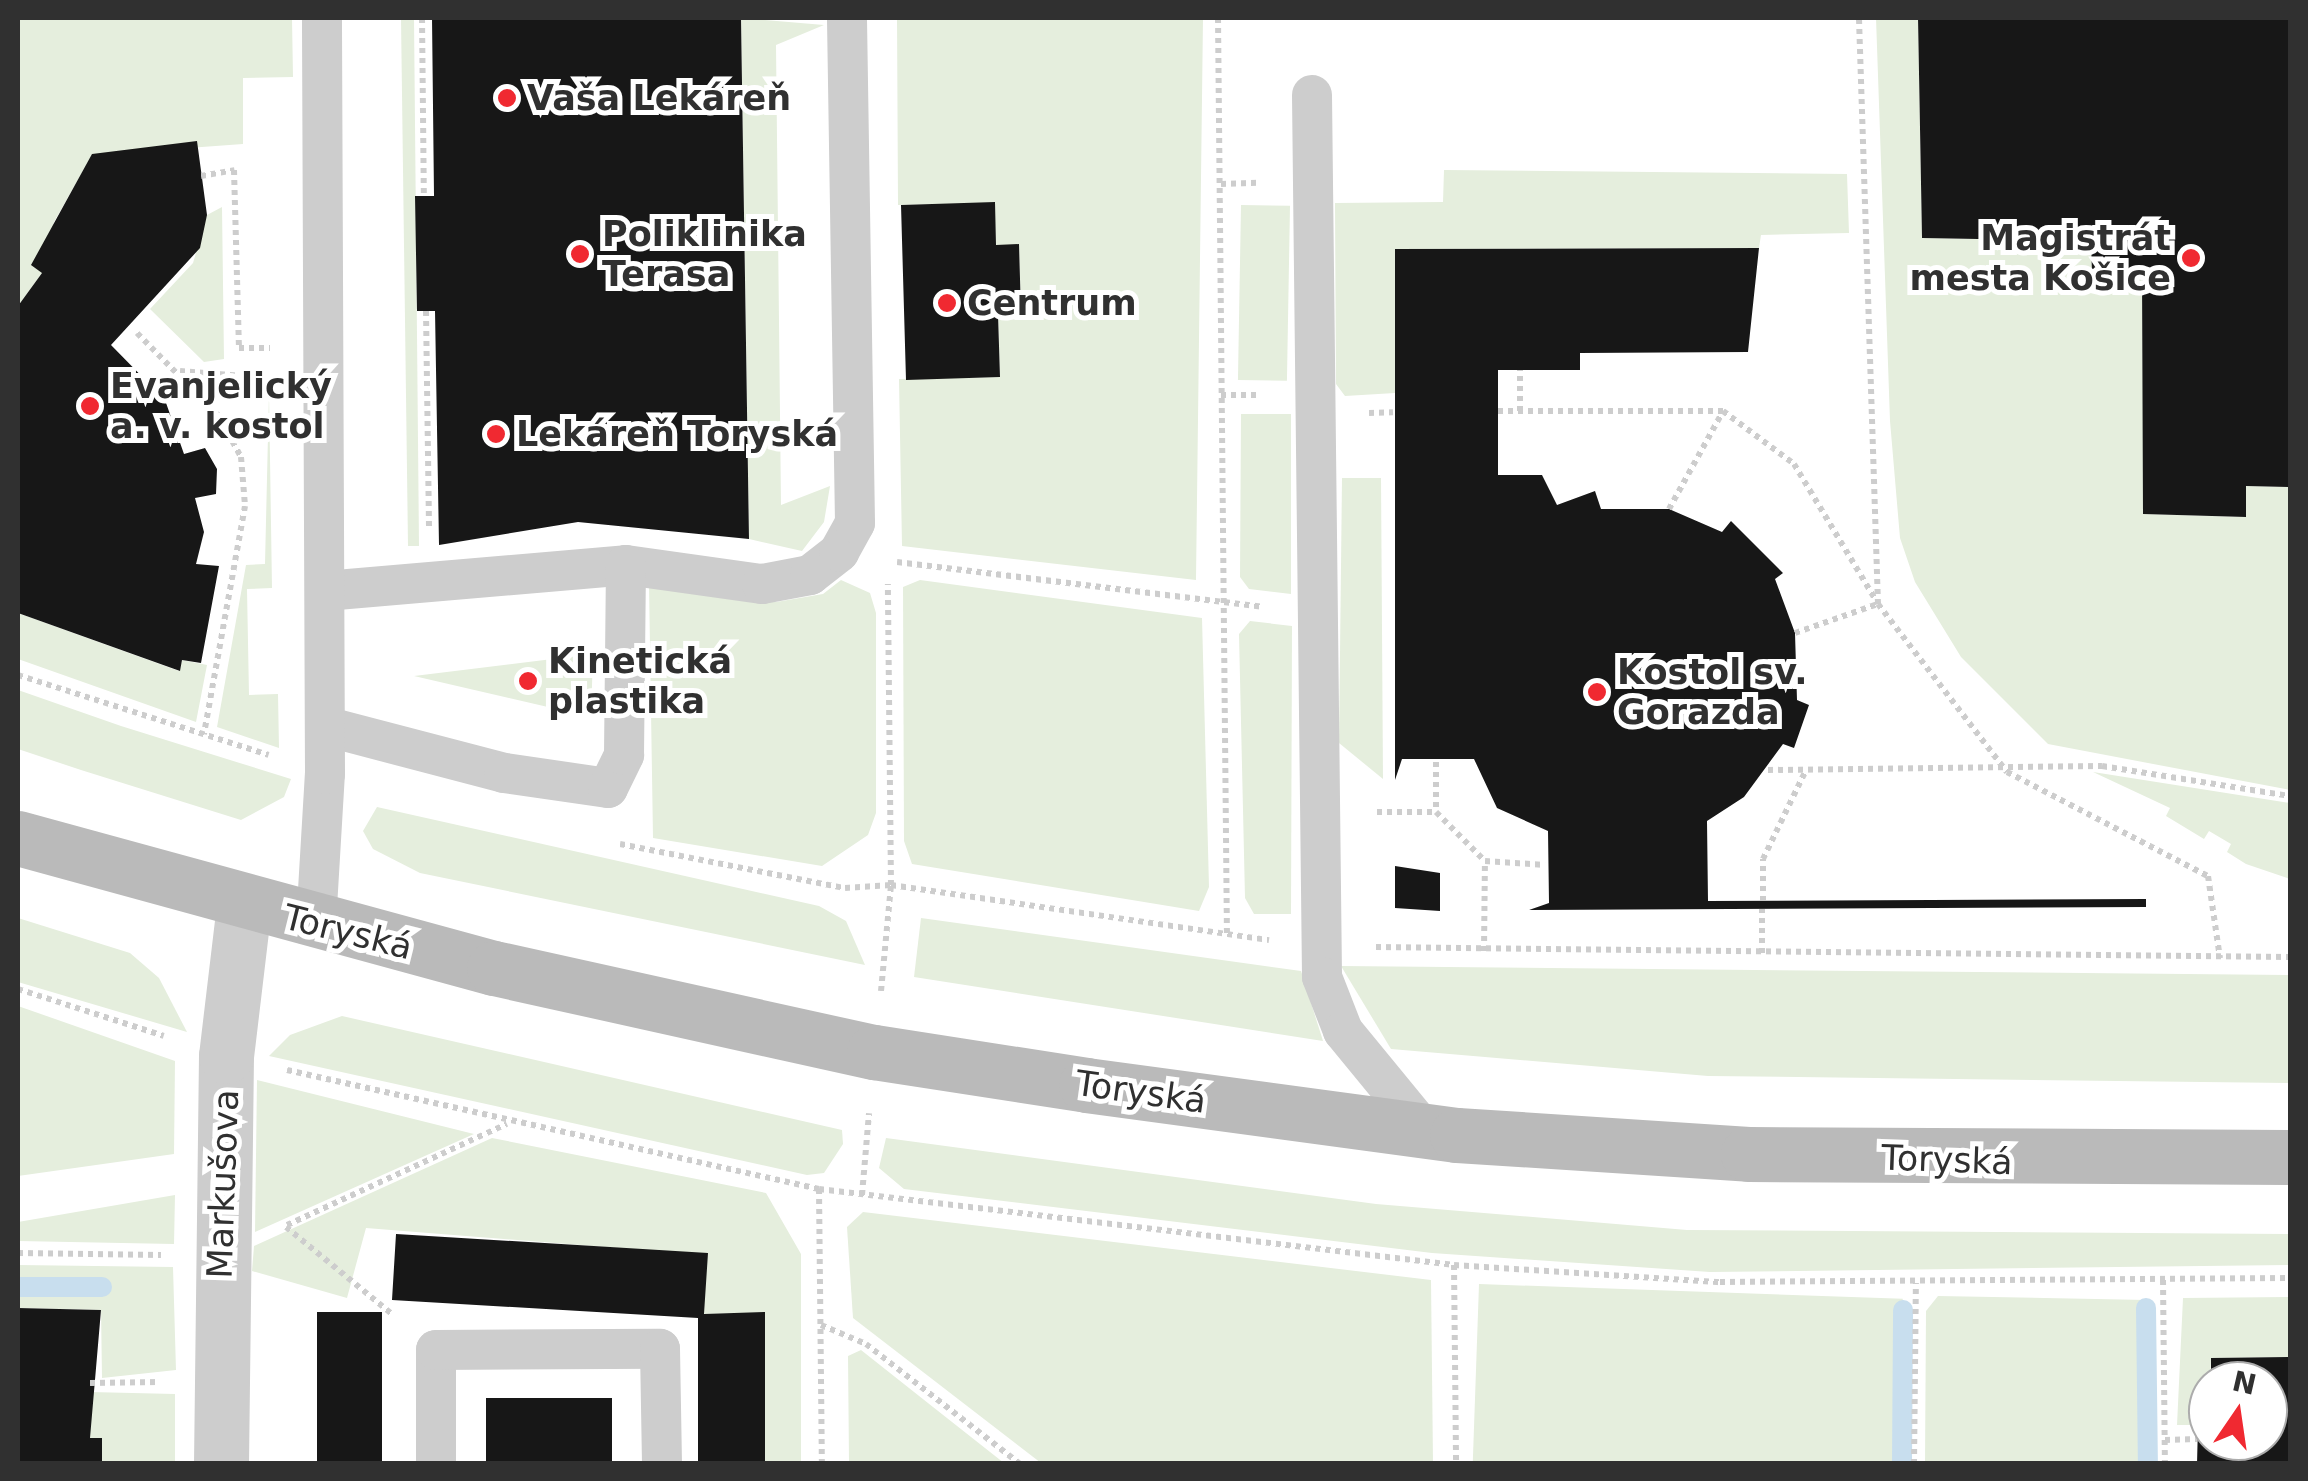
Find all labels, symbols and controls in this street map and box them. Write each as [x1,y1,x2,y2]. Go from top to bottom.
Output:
place label: Vaša Lekáreň [527,77,791,119]
marker: Vaša Lekáreň [496,87,518,109]
place label: Poliklinika Terasa [602,213,807,295]
place label: Magistrát mesta Košice [1910,217,2171,299]
marker: Poliklinika Terasa [567,241,593,267]
marker: Magistrát mesta Košice [2180,247,2202,269]
place label: Centrum [967,282,1137,324]
marker: Centrum [936,292,958,314]
place label: Evanjelický a. v. kostol [110,365,332,447]
marker: Evanjelický a. v. kostol [79,395,101,417]
place label: Lekáreň Toryská [516,413,838,455]
marker: Lekáreň Toryská [485,423,507,445]
place label: Kinetická plastika [548,640,732,722]
place label: Kostol sv. Gorazda [1617,651,1807,733]
marker: Kinetická plastika [517,670,539,692]
marker: Kostol sv. Gorazda [1586,681,1608,703]
street label: Toryská [279,896,417,968]
street label: Toryská [1073,1062,1209,1122]
street label: Markušova [199,1089,247,1279]
street label: Toryská [1881,1137,2013,1183]
north arrow [2188,1361,2288,1461]
text: N [2229,1365,2260,1402]

